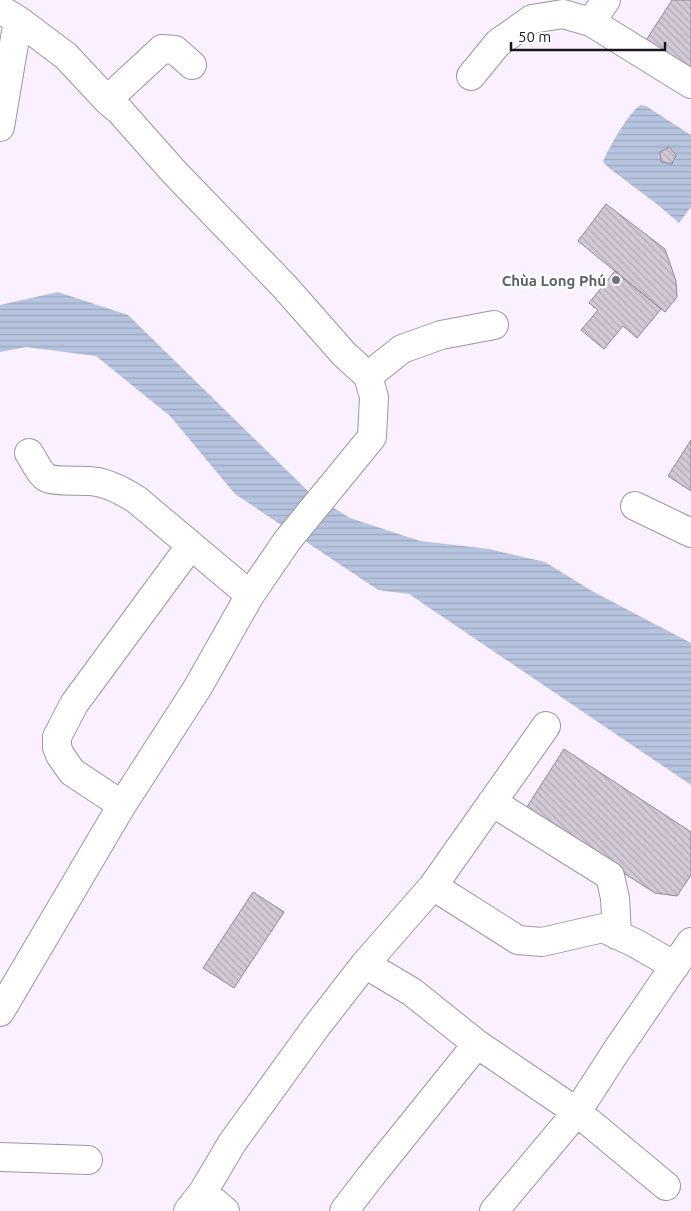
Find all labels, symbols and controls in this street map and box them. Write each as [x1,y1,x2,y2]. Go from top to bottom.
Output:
scale bar [511,20,665,52]
text: 50 m [518,28,551,45]
place label: Chùa Long Phú [502,272,606,289]
marker: Chùa Long Phú [610,274,622,286]

